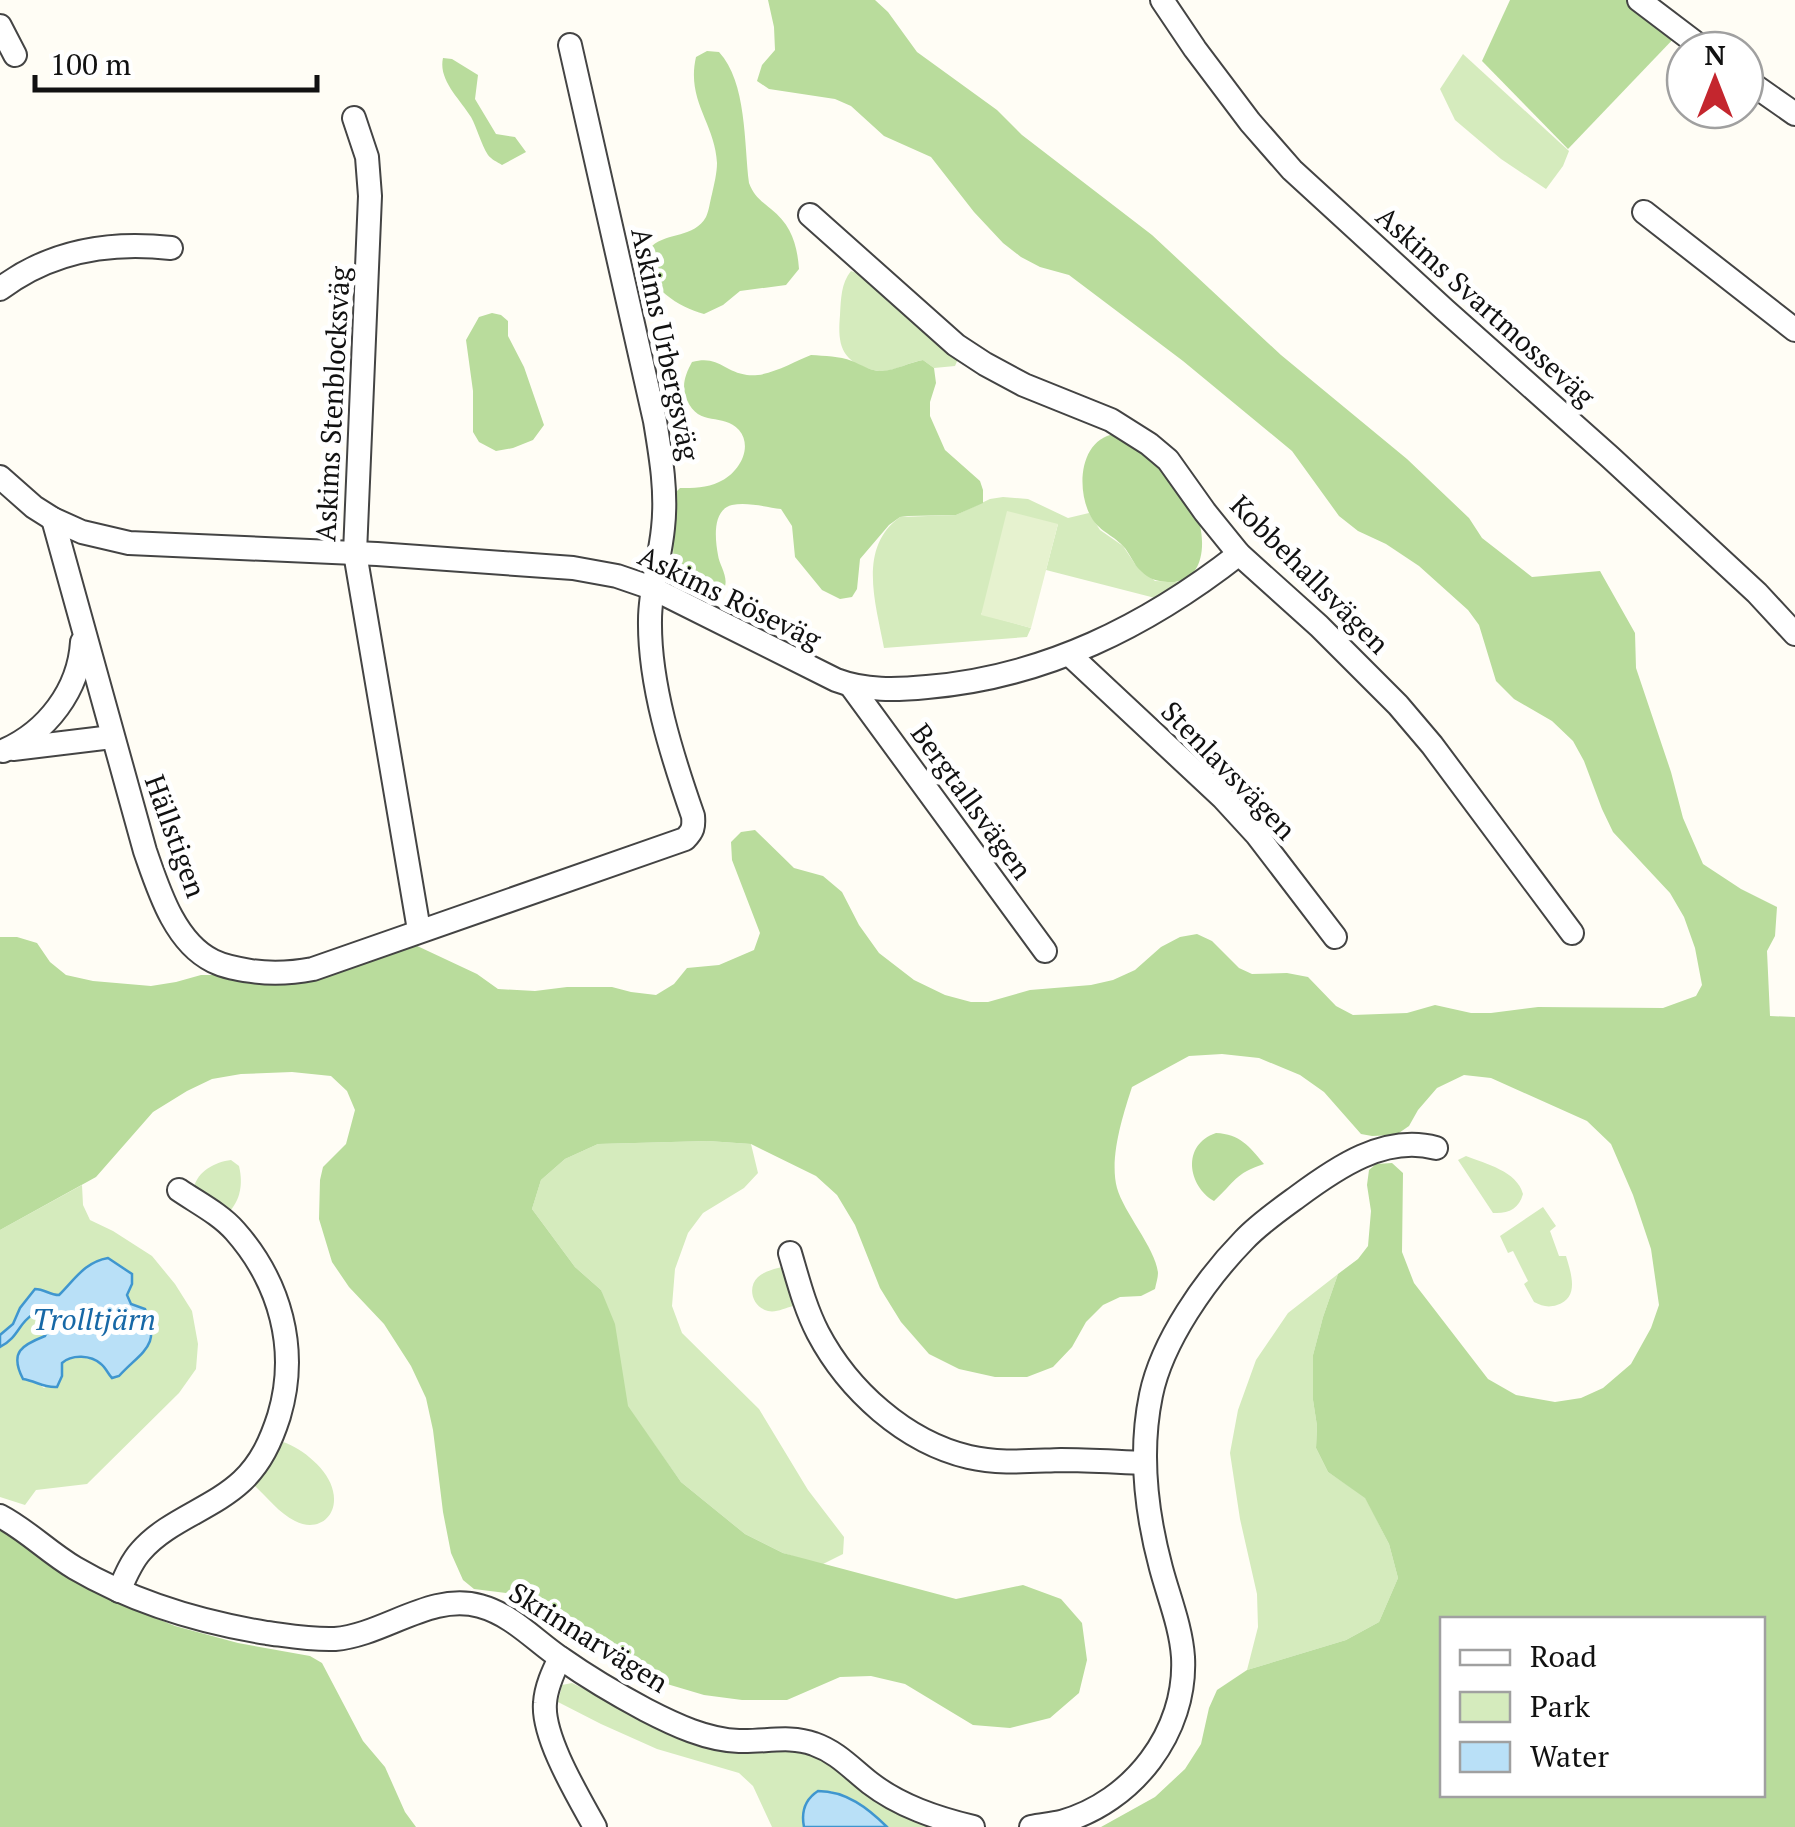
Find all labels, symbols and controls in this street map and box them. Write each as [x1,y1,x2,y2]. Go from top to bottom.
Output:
scale bar [35,30,318,92]
north arrow [1665,30,1765,130]
text: N [1704,36,1726,73]
text: 100 m [50,44,131,84]
street label: Askims Svartmosseväg [1369,198,1604,415]
street label: Askims Urbergsväg [623,224,709,465]
street label: Askims Stenblocksväg [306,264,358,542]
street label: Kobbehallsvägen [1223,487,1398,662]
street label: Askims Röseväg [633,537,829,658]
street label: Stenlavsvägen [1154,693,1305,847]
street label: Bergtallsvägen [903,716,1041,887]
street label: Hällstigen [137,770,215,903]
water label: Trolltjärn [32,1299,156,1339]
street label: Skrinnarvägen [502,1573,676,1701]
legend [1440,1617,1765,1797]
text: Road [1530,1636,1597,1676]
text: Park [1530,1686,1591,1726]
text: Water [1530,1736,1609,1776]

